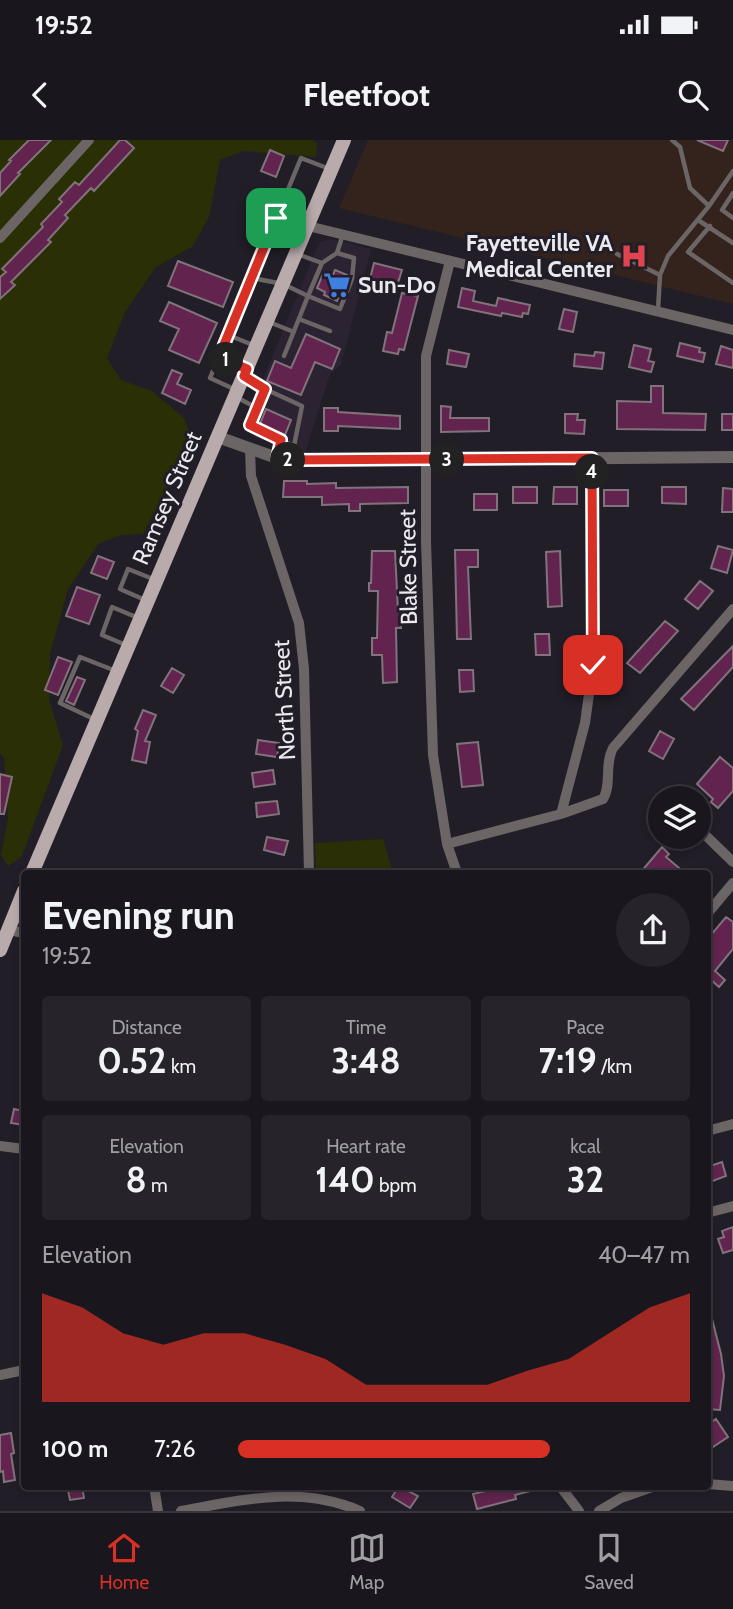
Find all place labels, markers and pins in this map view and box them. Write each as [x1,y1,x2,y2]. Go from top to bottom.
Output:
pin [246,188,306,248]
place label: Fayetteville VA Medical Center [465,229,614,283]
hospital icon: Fayetteville VA Medical Center [619,241,649,271]
supermarket icon: Sun-Do [322,270,352,300]
place label: Sun-Do [358,271,436,299]
pin: 1 [208,342,244,378]
pin: 2 [270,442,306,478]
pin: 3 [430,442,464,478]
pin: 4 [574,454,610,490]
pin [563,635,623,695]

